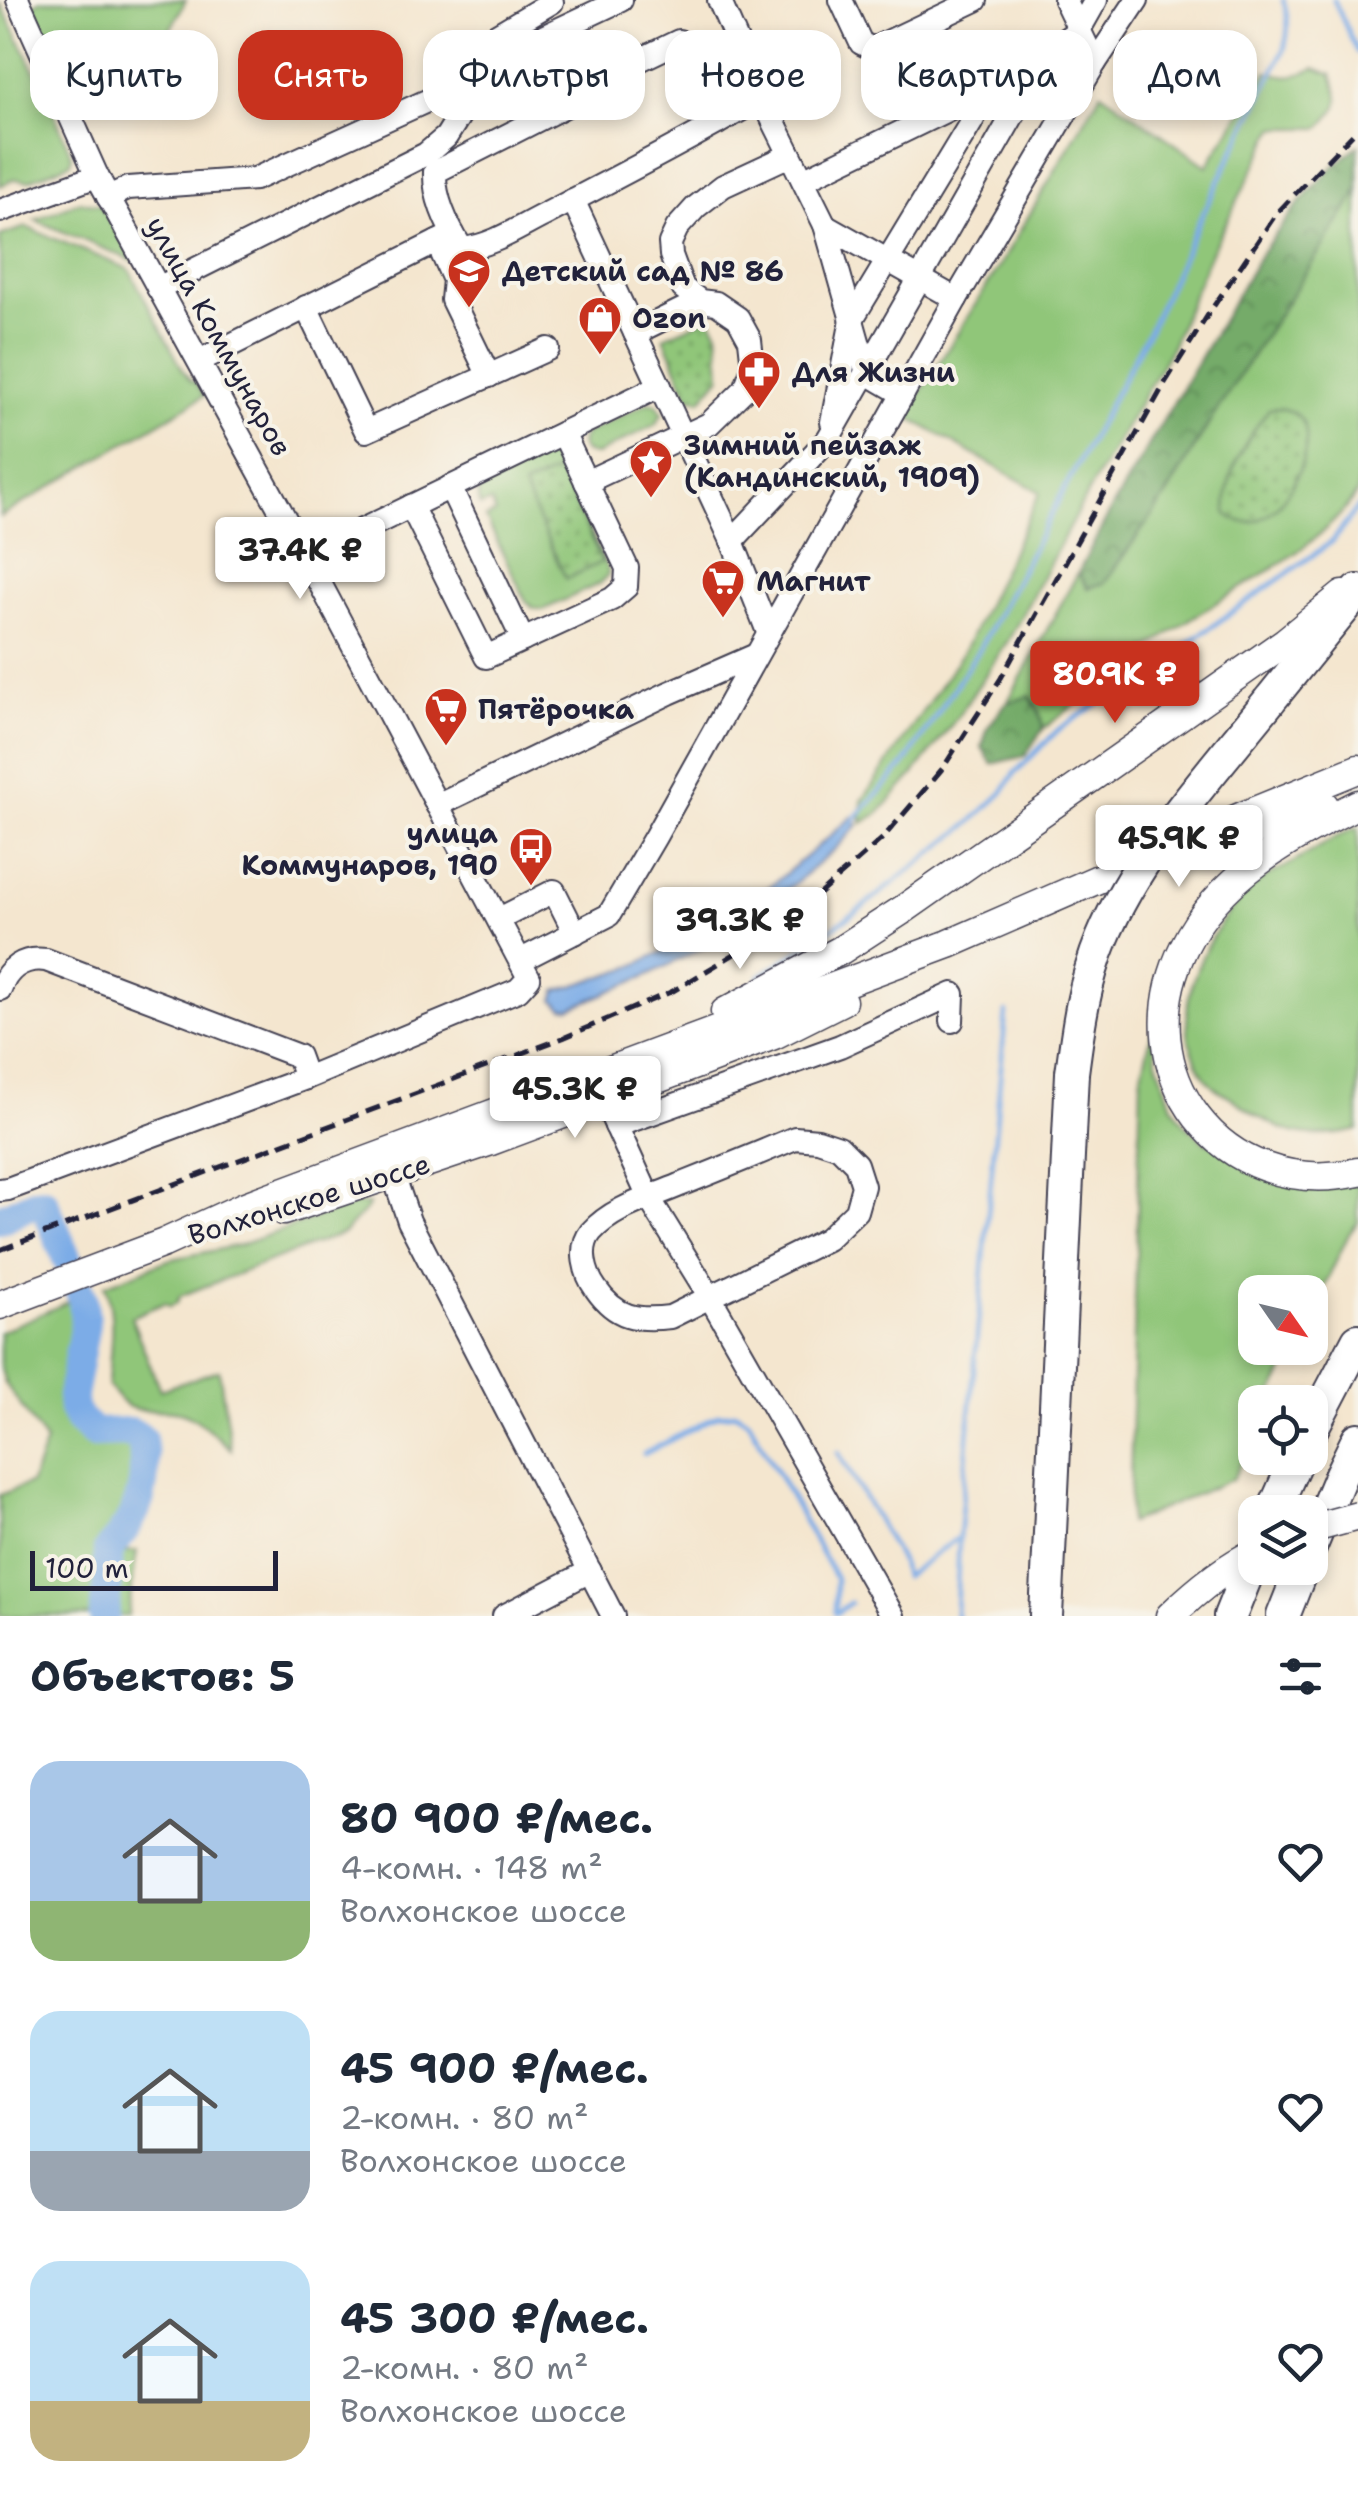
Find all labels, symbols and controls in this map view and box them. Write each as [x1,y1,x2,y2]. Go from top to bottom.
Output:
chip: Купить [30,30,218,120]
chip: Снять [238,30,403,120]
chip: Фильтры [423,30,645,120]
chip: Новое [665,30,841,120]
chip: Квартира [861,30,1093,120]
chip: Дом [1113,30,1257,120]
street label: улица Коммунаров [137,209,301,463]
school or university icon: Детский сад № 86 [446,248,492,309]
place label: Детский сад № 86 [502,252,784,290]
shop icon: Ozon [577,295,623,356]
place label: Ozon [632,299,706,337]
pharmacy icon: Для Жизни [736,349,782,410]
place label: Для Жизни [792,353,955,391]
place label: Зимний пейзаж (Кандинский, 1909) [684,426,980,496]
place icon: Зимний пейзаж (Кандинский, 1909) [628,438,674,499]
pin: 37.4K ₽ [208,517,392,602]
text: 37.4K ₽ [237,528,363,571]
supermarket icon: Магнит [700,558,746,619]
place label: Магнит [756,562,871,600]
pin: 80.9K ₽ [1023,641,1207,726]
text: 80.9K ₽ [1052,652,1178,695]
supermarket icon: Пятёрочка [423,686,469,747]
place label: Пятёрочка [478,690,634,728]
pin: 45.9K ₽ [1087,805,1271,890]
place label: улица Коммунаров, 190 [242,814,498,884]
text: 45.9K ₽ [1118,816,1240,859]
bus stop icon: улица Коммунаров, 190 [508,826,554,887]
pin: 39.3K ₽ [648,887,832,972]
text: 39.3K ₽ [675,898,805,941]
pin: 45.3K ₽ [483,1056,667,1141]
text: 45.3K ₽ [512,1067,638,1110]
street label: Волхонское шоссе [183,1144,435,1254]
north arrow [1238,1275,1328,1365]
map controls [1238,1275,1328,1585]
button: locate [1238,1385,1328,1475]
button: layers [1238,1495,1328,1585]
scale bar [30,1546,278,1590]
text: 100 m [45,1549,129,1587]
text: Объектов: 5 [30,1648,295,1704]
icon: filters [1273,1649,1328,1704]
text: 80 900 ₽/мес. [340,1790,653,1846]
icon: home [110,1801,230,1921]
icon: heart [1273,1834,1328,1889]
text: 4-комн. · 148 m² [340,1846,603,1889]
text: Волхонское шоссе [340,1889,627,1932]
text: 45 900 ₽/мес. [340,2040,649,2096]
icon: home [110,2051,230,2171]
icon: heart [1273,2084,1328,2139]
text: 2-комн. · 80 m² [340,2096,589,2139]
text: Волхонское шоссе [340,2139,627,2182]
text: 45 300 ₽/мес. [340,2290,649,2346]
icon: home [110,2301,230,2421]
icon: heart [1273,2334,1328,2389]
text: 2-комн. · 80 m² [340,2346,589,2389]
text: Волхонское шоссе [340,2389,627,2432]

